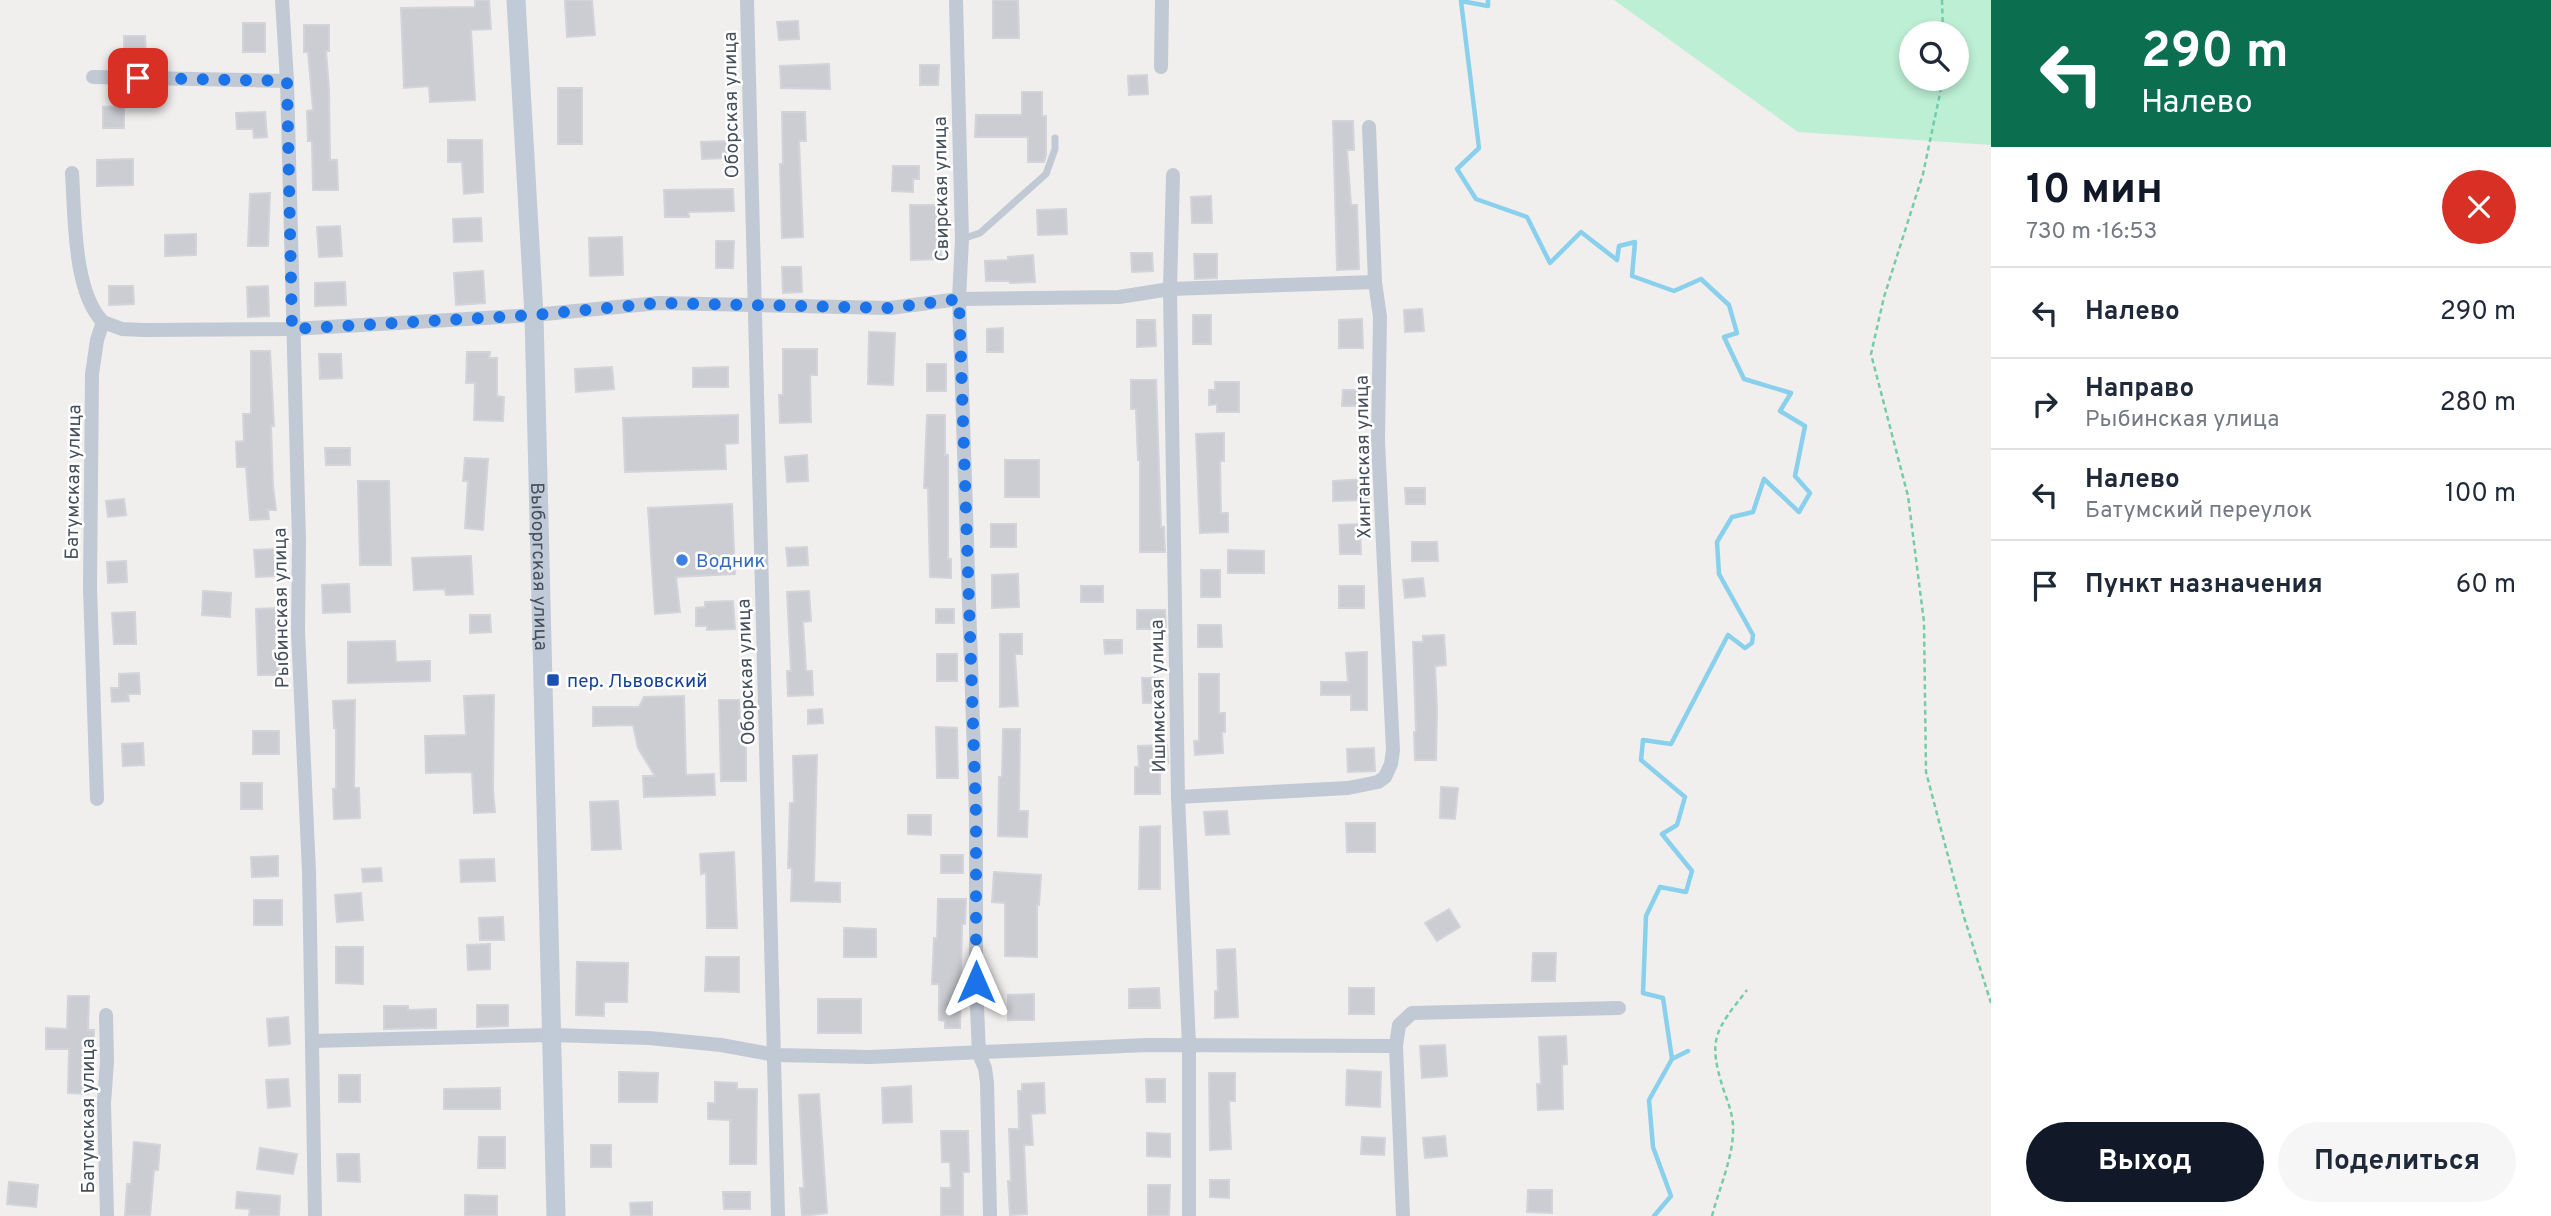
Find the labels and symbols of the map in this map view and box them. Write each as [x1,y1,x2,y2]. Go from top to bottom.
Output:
street label: Оборская улица [719,31,745,178]
pin [108,48,168,108]
street label: Свирская улица [929,116,955,262]
street label: Хинганская улица [1351,375,1377,539]
street label: Батумская улица [61,404,87,560]
street label: Выборгская улица [524,482,552,651]
street label: Рыбинская улица [269,527,295,688]
place label: Водник [696,550,766,574]
marker: Водник [674,552,690,568]
street label: Оборская улица [732,598,762,746]
street label: Ишимская улица [1146,619,1172,773]
place label: пер. Львовский [567,670,707,694]
marker: пер. Львовский [545,672,561,688]
position arrow [939,945,1013,1019]
street label: Батумская улица [77,1038,101,1194]

